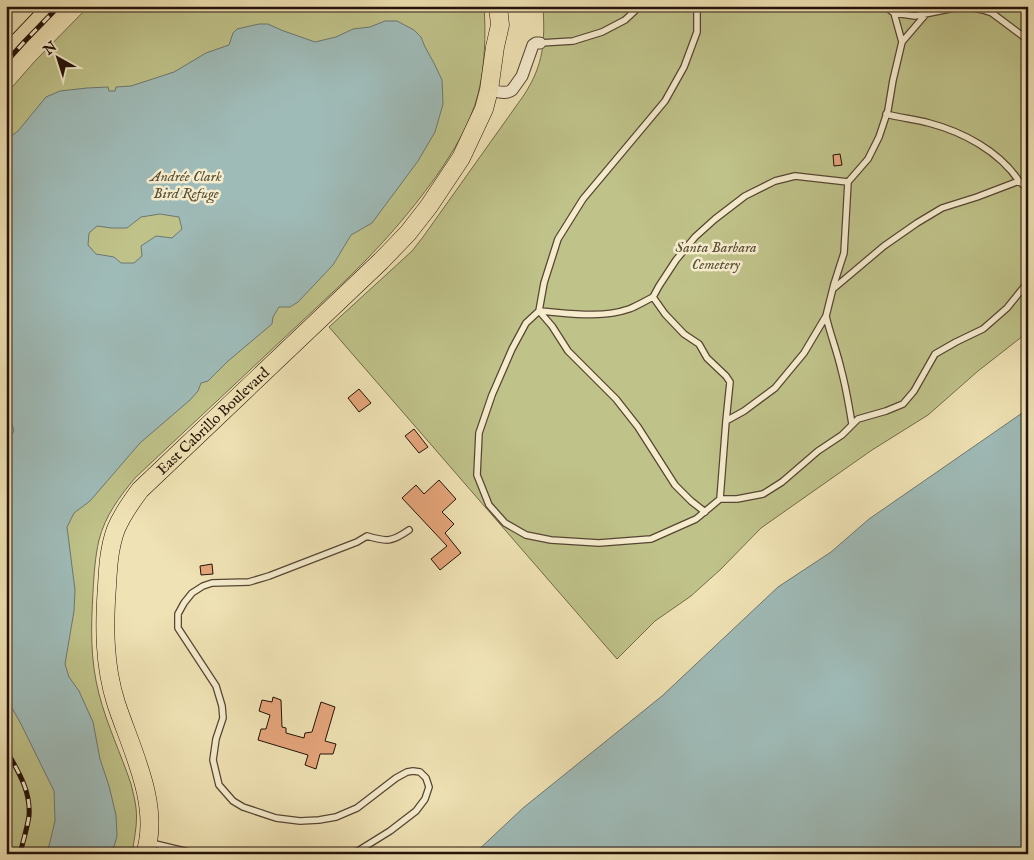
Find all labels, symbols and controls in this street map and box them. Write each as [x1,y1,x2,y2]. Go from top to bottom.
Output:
north arrow [32,32,82,82]
text: N [39,38,61,60]
park label: Andrée Clark Bird Refuge [148,167,222,204]
park label: Santa Barbara Cemetery [675,238,757,274]
street label: East Cabrillo Boulevard [153,362,274,479]

